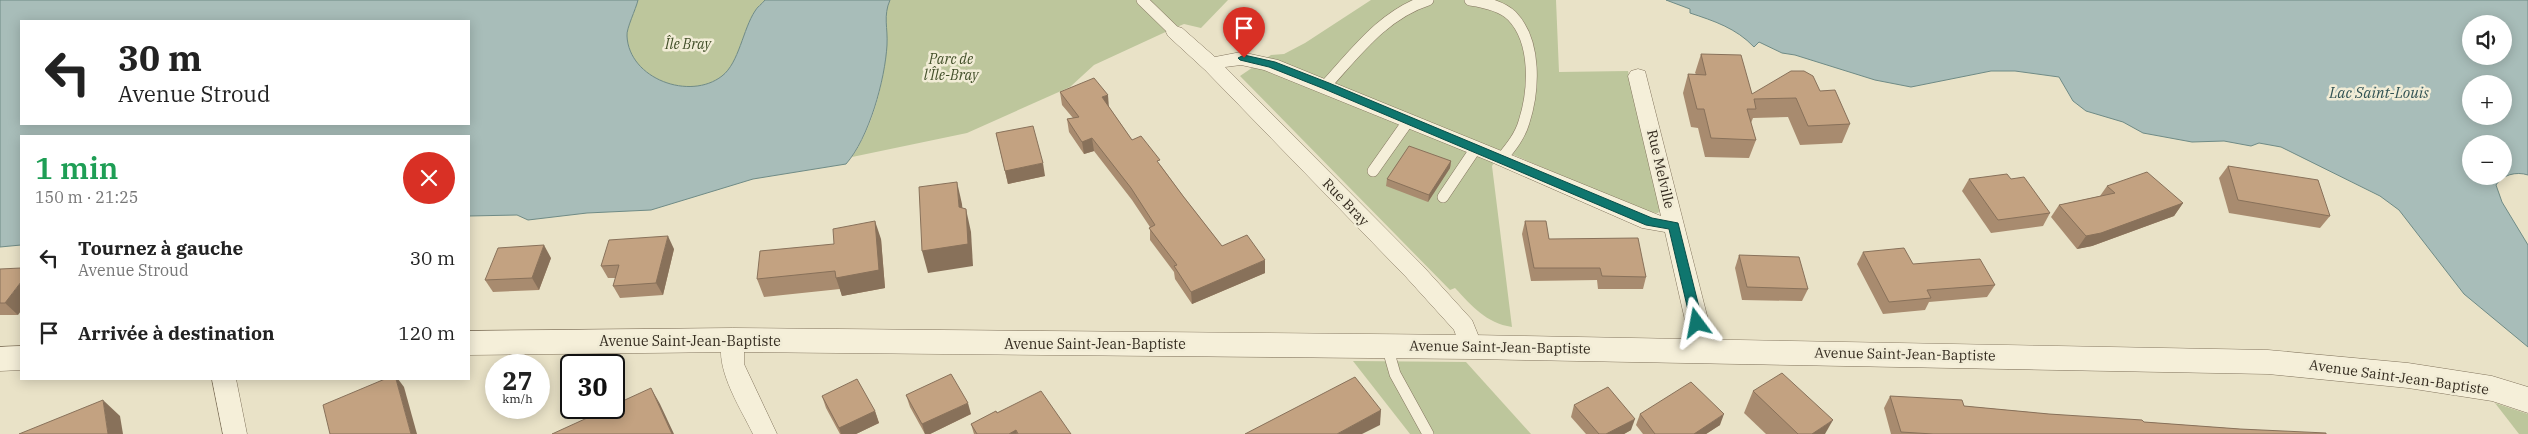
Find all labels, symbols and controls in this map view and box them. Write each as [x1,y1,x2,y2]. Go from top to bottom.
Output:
pin [1223,7,1265,58]
icon: arrive [1230,14,1258,42]
map controls [2462,15,2512,185]
button: sound [2462,15,2512,65]
text: 30 m [118,35,202,81]
park label: Île Bray [664,35,713,53]
icon: left [35,40,100,105]
park label: Parc de l'Île-Bray [924,50,980,84]
button: + [2462,75,2512,125]
text: Avenue Stroud [118,79,270,108]
water label: Lac Saint-Louis [2328,83,2429,102]
street label: Rue Melville [1643,128,1679,210]
button: − [2462,135,2512,185]
text: 1 min [35,148,118,187]
button: close [403,152,455,204]
street label: Rue Bray [1319,174,1373,230]
text: 150 m · 21:25 [35,187,138,207]
text: Tournez à gauche [78,236,243,260]
icon: left [35,244,63,272]
text: 30 m [410,246,455,270]
text: Avenue Stroud [78,260,189,280]
position arrow [1670,296,1722,348]
icon: arrive [35,319,63,347]
text: Arrivée à destination [78,321,275,345]
text: 120 m [398,321,455,345]
street label: Avenue Saint-Jean-Baptiste [599,332,781,350]
street label: Avenue Saint-Jean-Baptiste [1004,335,1186,353]
street label: Avenue Saint-Jean-Baptiste [1409,336,1591,358]
street label: Avenue Saint-Jean-Baptiste [1814,343,1996,365]
speed limit sign: 30 [560,354,625,419]
street label: Avenue Saint-Jean-Baptiste [2308,355,2490,399]
text: 27 [502,364,533,397]
text: km/h [502,391,533,406]

